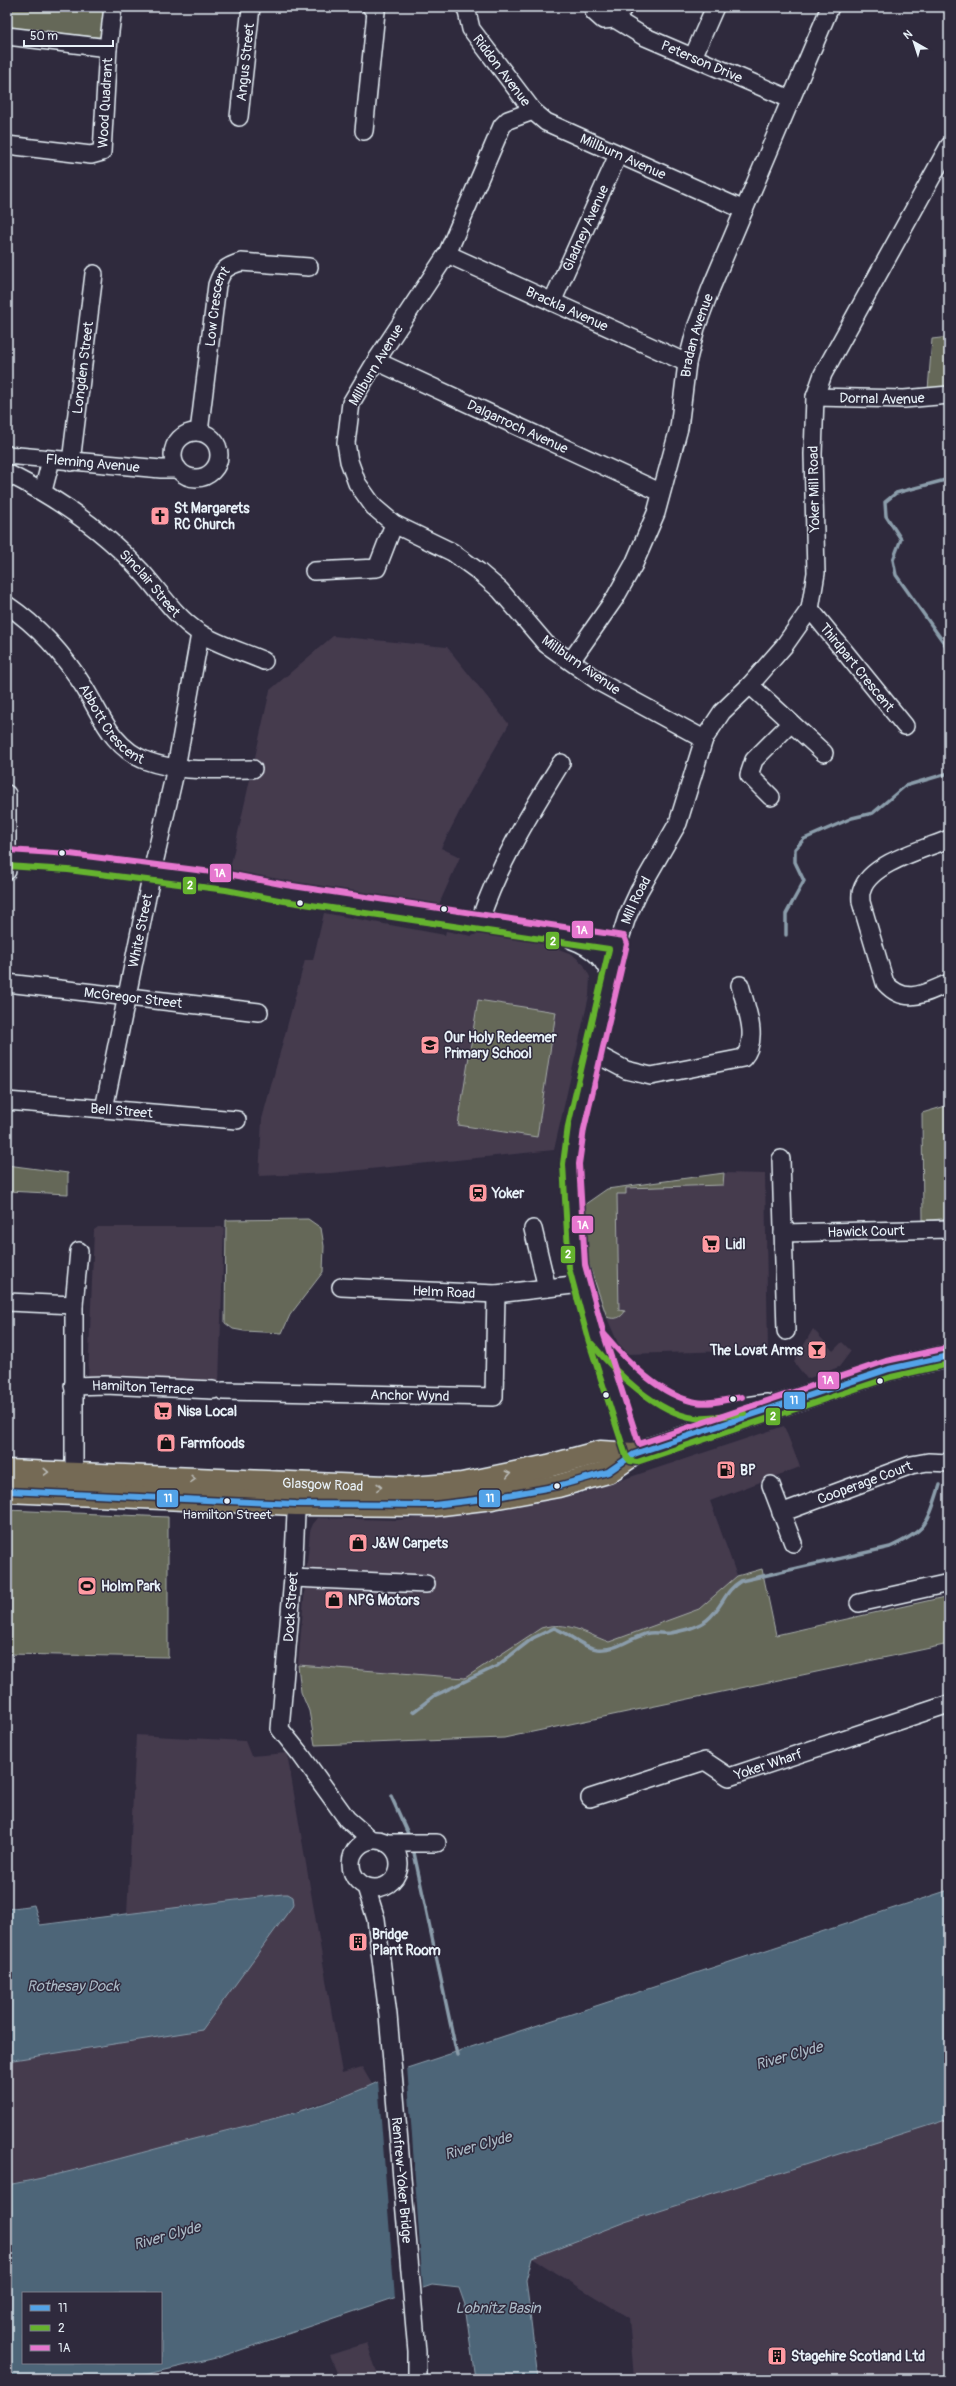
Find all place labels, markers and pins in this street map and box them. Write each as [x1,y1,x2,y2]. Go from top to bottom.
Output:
place label: St Margarets RC Church [174,500,250,533]
church icon: St Margarets RC Church [149,505,171,527]
unlabelled marker [57,848,67,858]
unlabelled marker [295,898,305,908]
unlabelled marker [439,904,449,914]
place label: Our Holy Redeemer Primary School [444,1029,558,1062]
school or university icon: Our Holy Redeemer Primary School [419,1034,441,1056]
station icon: Yoker [467,1182,489,1204]
place label: Yoker [491,1185,525,1202]
supermarket icon: Lidl [700,1233,722,1255]
place label: Lidl [725,1236,746,1253]
bar icon: The Lovat Arms [806,1339,828,1361]
place label: The Lovat Arms [709,1342,804,1359]
unlabelled marker [875,1376,885,1386]
unlabelled marker [601,1390,611,1400]
unlabelled marker [728,1394,738,1404]
supermarket icon: Nisa Local [152,1400,174,1422]
place label: Nisa Local [177,1403,237,1420]
shop icon: Farmfoods [155,1432,177,1454]
place label: Farmfoods [180,1435,245,1452]
fuel station icon: BP [715,1459,737,1481]
place label: BP [740,1462,756,1479]
unlabelled marker [552,1481,562,1491]
marker: Hamilton Street [222,1496,232,1506]
place label: Hamilton Street [183,1507,272,1523]
shop icon: J&W Carpets [347,1532,369,1554]
place label: J&W Carpets [372,1535,449,1552]
sports icon: Holm Park [76,1575,98,1597]
place label: Holm Park [101,1578,161,1595]
shop icon: NPG Motors [323,1589,345,1611]
place label: NPG Motors [348,1592,420,1609]
place label: Bridge Plant Room [372,1926,441,1959]
building icon: Bridge Plant Room [347,1931,369,1953]
building icon: Stagehire Scotland Ltd [766,2345,788,2367]
place label: Stagehire Scotland Ltd [791,2348,925,2365]

